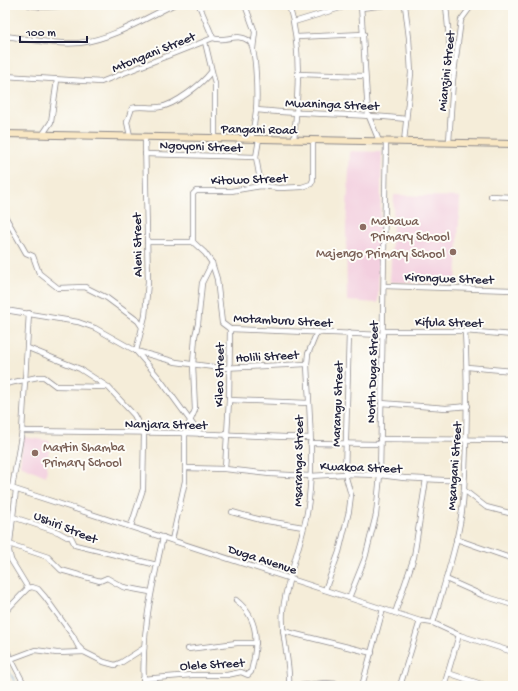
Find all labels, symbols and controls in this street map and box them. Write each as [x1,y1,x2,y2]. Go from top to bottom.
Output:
scale bar [20,18,87,44]
text: 100 m [25,27,56,41]
street label: Mtongani Street [110,29,199,77]
street label: Mianzini Street [436,29,459,112]
street label: Mwaninga Street [285,96,381,115]
street label: Pangani Road [220,122,298,139]
street label: Ngoyoni Street [159,139,244,156]
street label: Kitowo Street [211,172,289,189]
street label: Aleni Street [130,211,147,277]
place label: Mabawa Primary School [370,215,450,245]
marker: Mabawa Primary School [358,222,368,232]
place label: Majengo Primary School [316,247,445,262]
marker: Majengo Primary School [448,247,458,257]
street label: Kirongwe Street [404,270,496,289]
street label: Motamburu Street [233,311,334,332]
street label: Kifula Street [415,315,485,332]
street label: North Duga Street [364,319,383,423]
street label: Kileo Street [212,341,229,407]
street label: Holili Street [235,348,301,367]
street label: Marangu Street [330,359,348,447]
street label: Msaranga Street [291,414,308,507]
street label: Nanjara Street [125,417,209,434]
street label: Msangani Street [445,420,466,511]
place label: Martin Shamba Primary School [42,441,126,471]
marker: Martin Shamba Primary School [30,448,40,458]
street label: Kwakoa Street [320,460,404,477]
street label: Ushiri Street [31,509,101,549]
street label: Duga Avenue [225,542,299,579]
street label: Olele Street [179,656,247,675]

